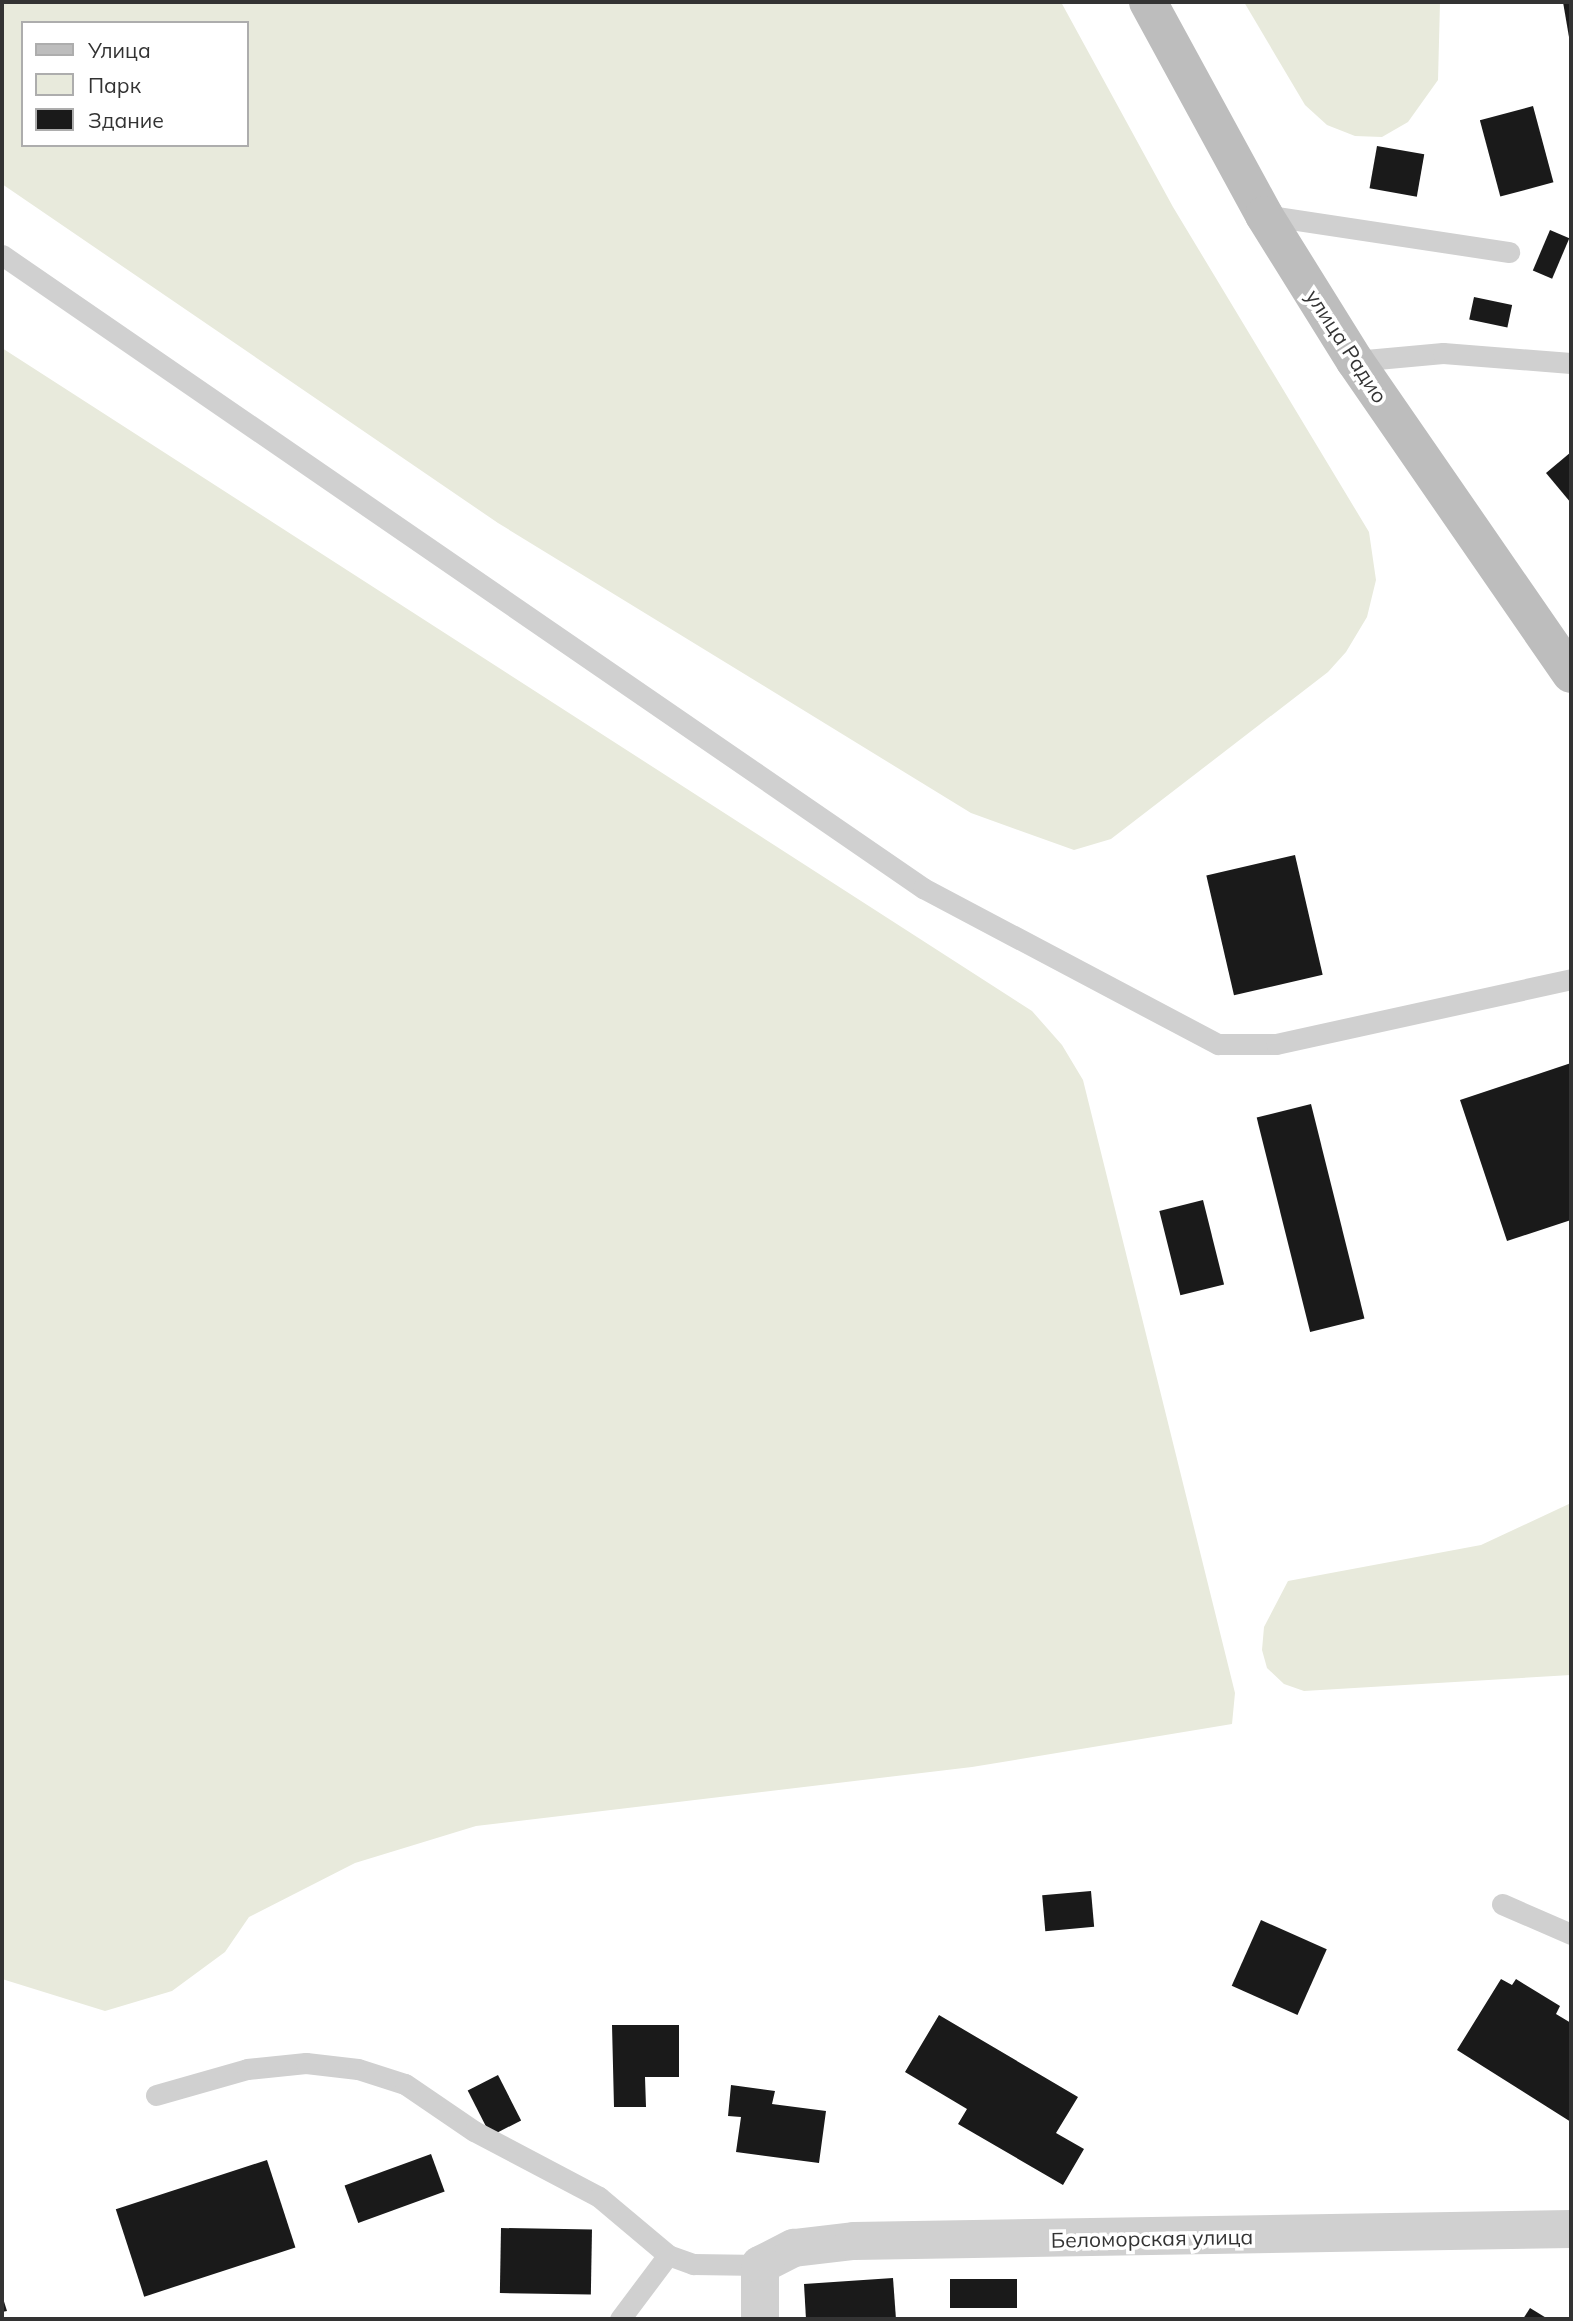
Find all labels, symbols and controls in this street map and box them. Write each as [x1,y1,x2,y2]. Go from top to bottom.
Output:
legend [21,21,248,147]
text: Улица [88,37,151,63]
text: Парк [88,72,141,98]
text: Здание [88,107,164,133]
street label: улица Радио [1301,284,1393,408]
street label: Беломорская улица [1051,2224,1253,2252]

